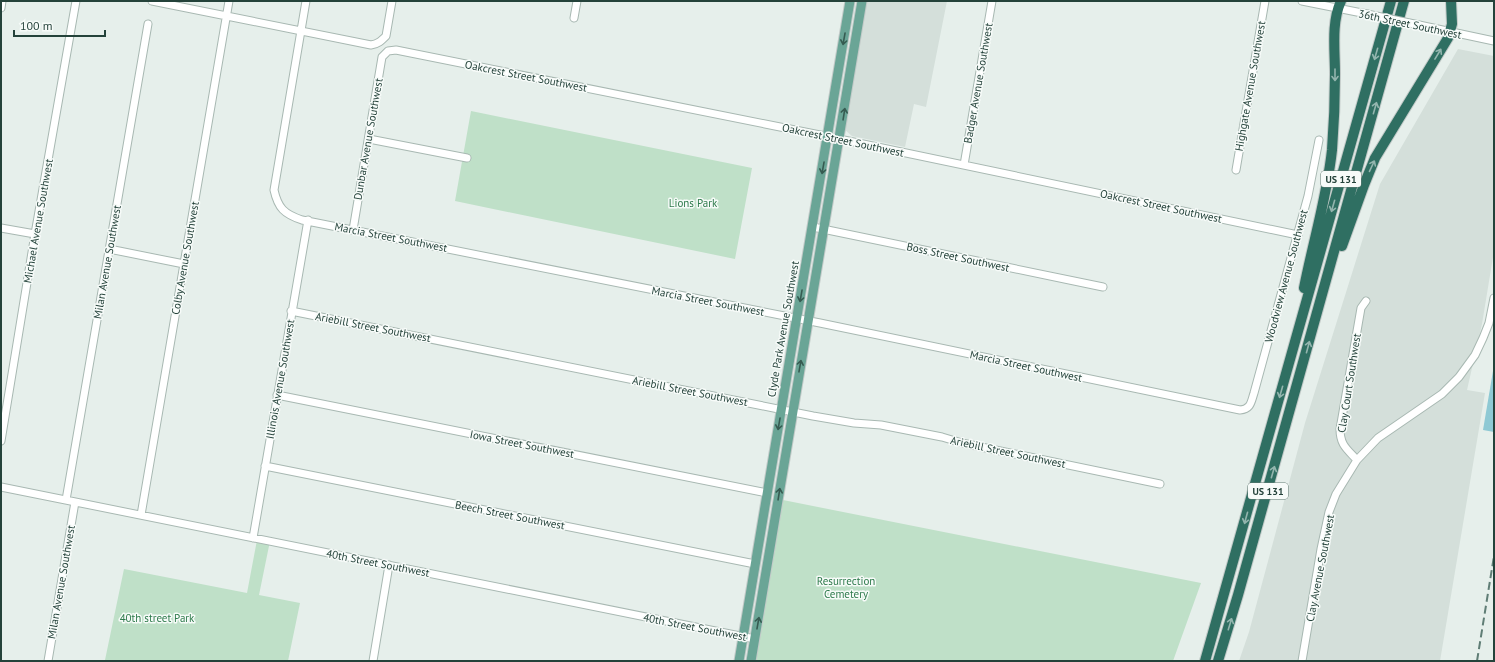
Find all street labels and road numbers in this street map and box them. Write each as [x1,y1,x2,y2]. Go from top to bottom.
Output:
street label: 36th Street Southwest [1357,6,1463,42]
street label: Highgate Avenue Southwest [1232,20,1268,152]
street label: Badger Avenue Southwest [960,21,996,144]
street label: Oakcrest Street Southwest [464,57,588,95]
street label: Dunbar Avenue Southwest [350,77,386,201]
street label: Oakcrest Street Southwest [781,120,905,160]
street label: Michael Avenue Southwest [20,157,56,284]
road number: US 131 [1321,171,1361,187]
street label: Oakcrest Street Southwest [1099,186,1223,226]
street label: Colby Avenue Southwest [168,200,202,316]
street label: Milan Avenue Southwest [90,204,124,320]
street label: Woodview Avenue Southwest [1261,208,1311,344]
street label: Marcia Street Southwest [333,219,449,255]
street label: Boss Street Southwest [905,239,1011,275]
street label: Clyde Park Avenue Southwest [764,259,802,398]
street label: Marcia Street Southwest [650,283,766,319]
street label: Ariebill Street Southwest [314,309,432,345]
street label: Illinois Avenue Southwest [263,318,297,440]
street label: Clay Court Southwest [1334,332,1364,434]
street label: Marcia Street Southwest [969,347,1084,385]
street label: Ariebill Street Southwest [631,373,749,409]
street label: Iowa Street Southwest [469,427,576,461]
street label: Ariebill Street Southwest [949,433,1067,471]
road number: US 131 [1248,483,1288,499]
street label: Beech Street Southwest [454,497,566,533]
street label: Clay Avenue Southwest [1303,513,1337,623]
street label: Milan Avenue Southwest [44,524,78,640]
street label: 40th Street Southwest [325,546,431,580]
street label: 40th Street Southwest [642,610,748,644]

